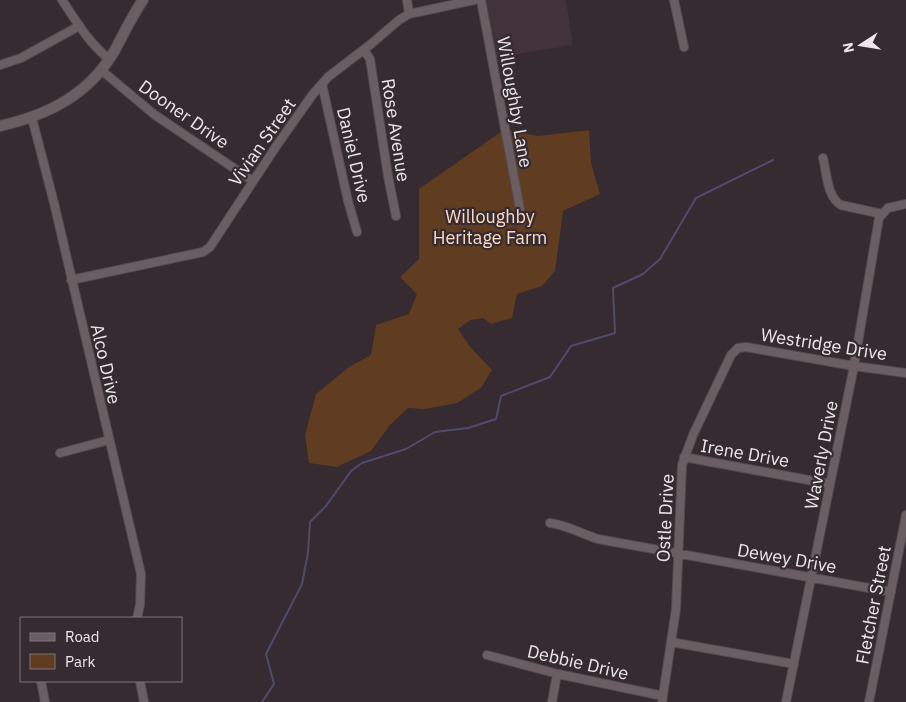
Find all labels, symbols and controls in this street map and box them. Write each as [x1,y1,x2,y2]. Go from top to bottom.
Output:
north arrow [836,20,886,70]
street label: Willoughby Lane [492,35,538,169]
text: N [838,41,858,55]
street label: Dooner Drive [134,74,234,154]
street label: Rose Avenue [376,77,416,183]
street label: Vivian Street [223,94,301,190]
street label: Daniel Drive [332,105,376,205]
park label: Willoughby Heritage Farm [433,205,547,249]
street label: Alco Drive [86,322,126,406]
street label: Westridge Drive [759,323,889,365]
street label: Waverly Drive [799,399,843,511]
street label: Irene Drive [699,434,791,472]
street label: Ostle Drive [651,473,679,563]
street label: Dewey Drive [736,538,839,578]
street label: Fletcher Street [850,544,896,666]
legend [20,617,182,682]
text: Road [65,627,100,646]
street label: Debbie Drive [525,639,631,685]
text: Park [65,652,95,671]

